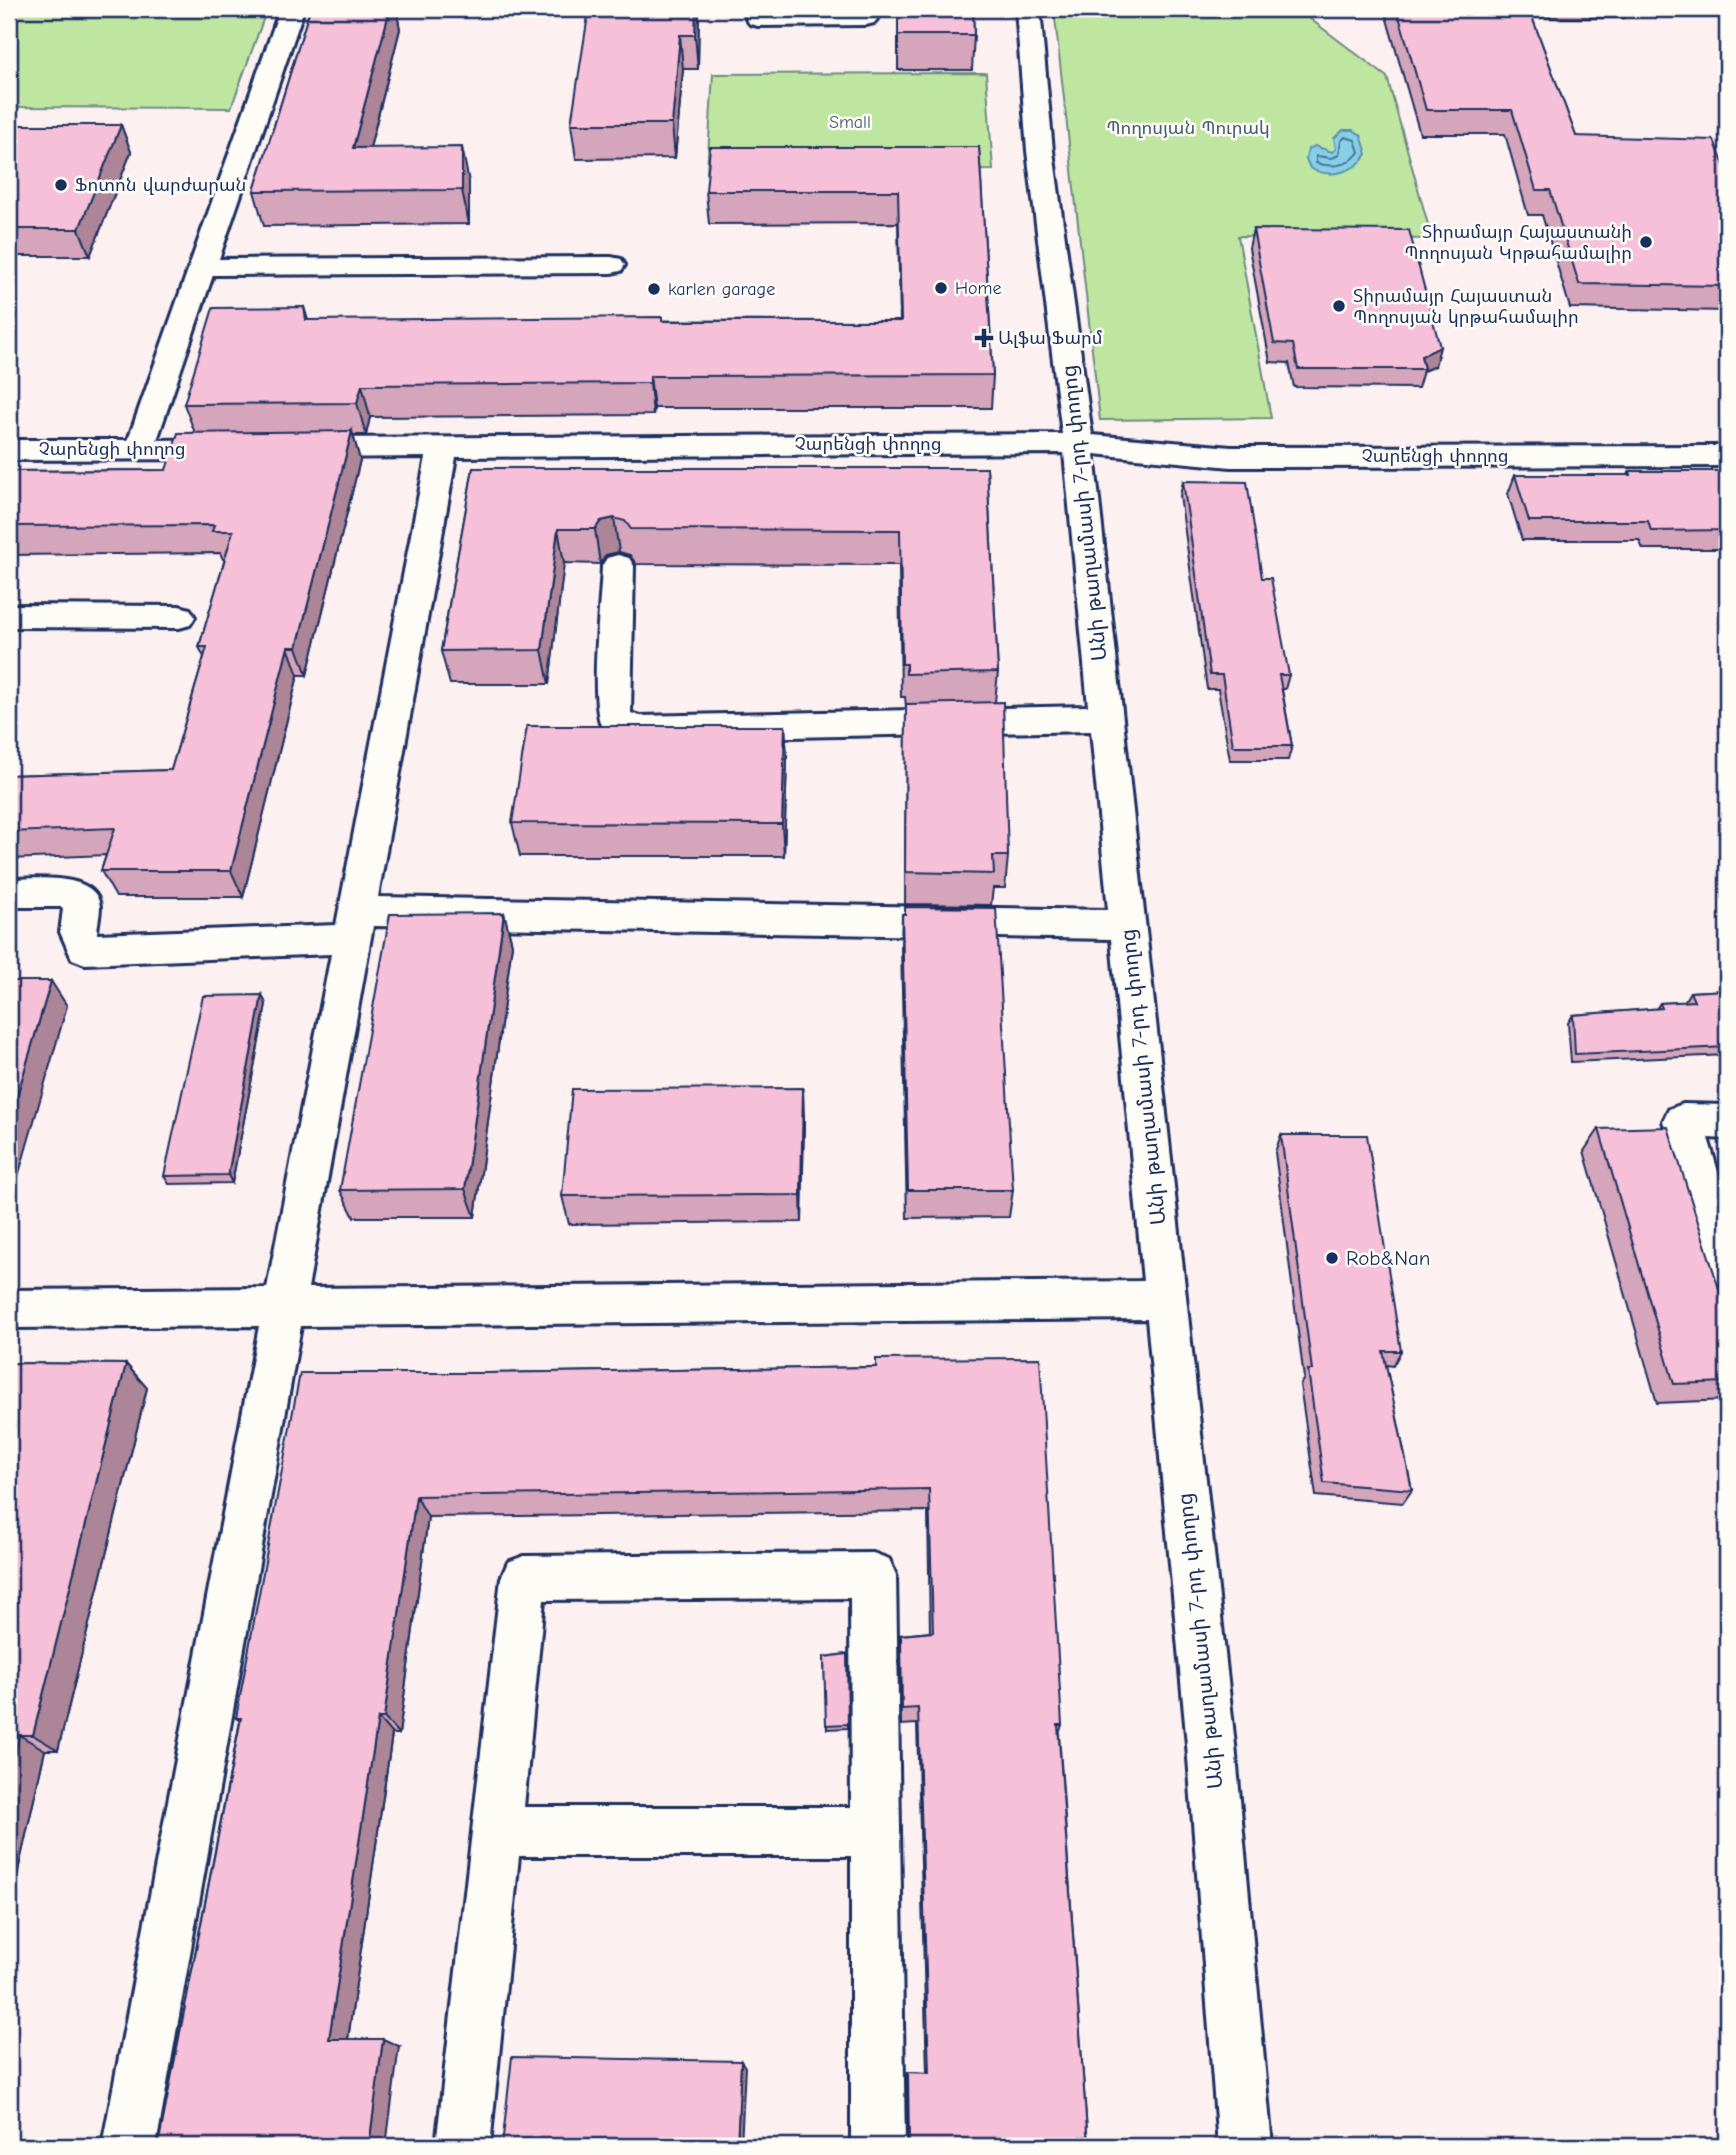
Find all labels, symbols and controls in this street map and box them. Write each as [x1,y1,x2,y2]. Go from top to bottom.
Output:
park label: Small [829,112,871,133]
park label: Պողոսյան Պուրակ [1106,118,1270,139]
place label: Ֆոտոն վարժարան [75,175,246,196]
marker: Ֆոտոն վարժարան [53,177,69,193]
place label: Տիրամայր Հայաստանի Պողոսյան Կրթահամալիր [1404,222,1632,264]
marker: Տիրամայր Հայաստանի Պողոսյան Կրթահամալիր [1638,234,1654,250]
place label: Home [955,278,1001,299]
place label: karlen garage [668,279,775,300]
marker: Home [933,280,949,296]
marker: karlen garage [646,281,662,297]
place label: Տիրամայր Հայաստան Պողոսյան կրթահամալիր [1353,286,1579,328]
marker: Տիրամայր Հայաստան Պողոսյան կրթահամալիր [1331,298,1347,314]
place label: Ալֆա Ֆարմ [998,328,1103,349]
marker: Ալֆա Ֆարմ [976,330,992,346]
street label: Անի թաղամասի 7-րդ փողոց [1056,364,1112,662]
street label: Չարենցի փողոց [794,434,942,455]
street label: Չարենցի փողոց [38,439,186,460]
street label: Չարենցի փողոց [1361,446,1509,467]
street label: Անի թաղամասի 7-րդ փողոց [1115,928,1171,1226]
place label: Rob&Nan [1346,1246,1430,1270]
marker: Rob&Nan [1324,1250,1340,1266]
street label: Անի թաղամասի 7-րդ փողոց [1172,1492,1228,1790]

